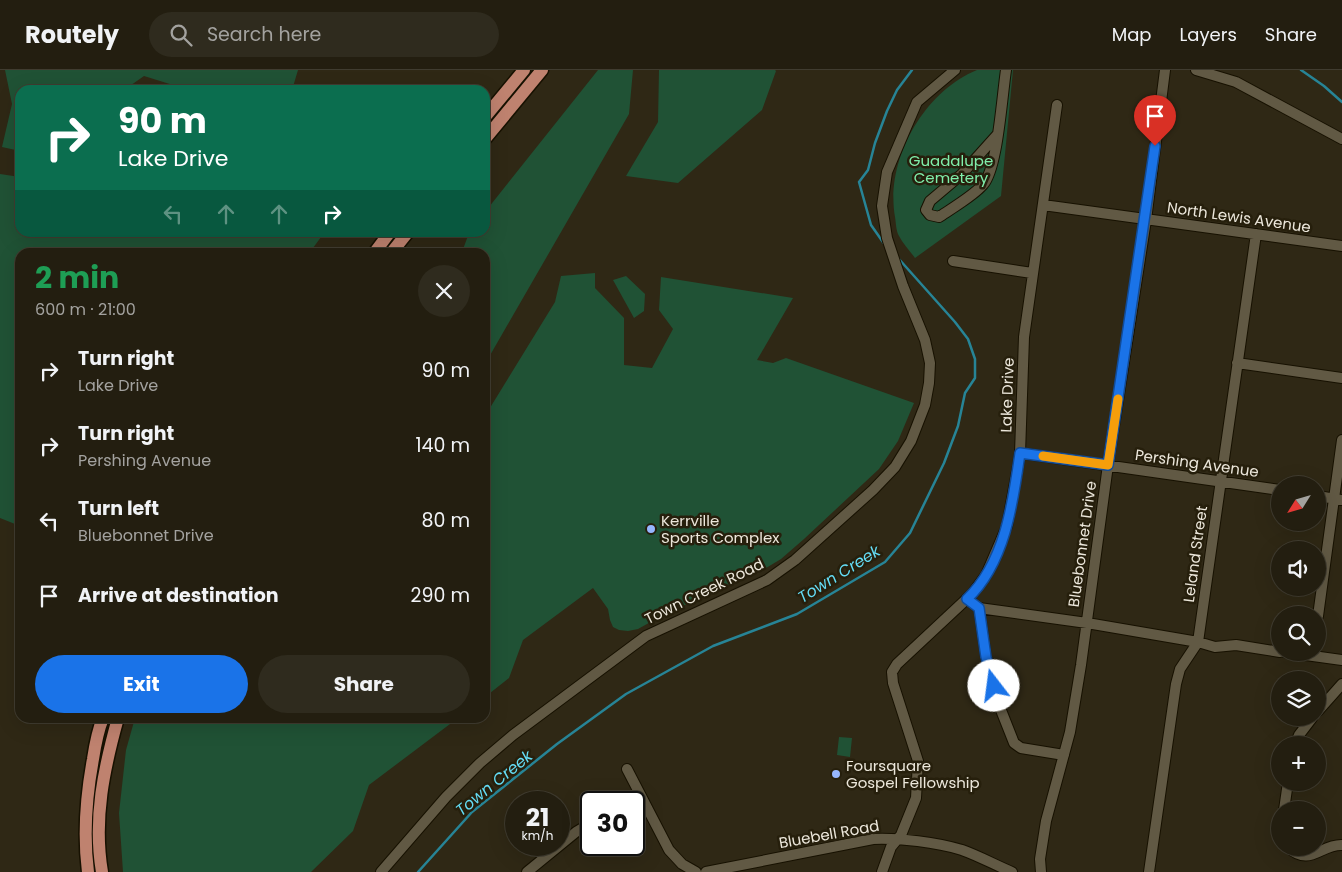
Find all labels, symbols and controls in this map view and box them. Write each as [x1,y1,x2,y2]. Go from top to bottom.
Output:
search box [149,12,499,57]
text: Routely [25,18,119,51]
icon: search [167,21,195,49]
text: Search here [207,21,321,48]
text: Map [1112,22,1152,47]
text: Layers [1180,22,1237,47]
text: Share [1265,22,1317,47]
pin [1134,95,1176,146]
text: 90 m [118,96,207,145]
icon: arrive [1141,102,1169,130]
icon: right [35,105,100,170]
text: Lake Drive [118,143,228,174]
park label: Guadalupe Cemetery [909,150,993,188]
street label: North Lewis Avenue [1166,197,1312,237]
icon: left [159,200,187,228]
icon: ahead [212,200,240,228]
icon: ahead [265,200,293,228]
icon: right [318,200,346,228]
text: 2 min [35,256,119,299]
button: close [418,265,470,317]
text: 600 m · 21:00 [35,298,136,321]
text: Turn right [78,345,174,372]
icon: right [35,357,63,385]
text: 90 m [421,357,470,384]
street label: Lake Drive [995,357,1019,433]
text: Lake Drive [78,374,158,397]
text: Turn right [78,420,174,447]
icon: right [35,432,63,460]
text: 140 m [415,432,470,459]
street label: Pershing Avenue [1134,444,1260,482]
text: Pershing Avenue [78,449,211,472]
north arrow [1271,476,1326,531]
map controls [1271,476,1326,856]
street label: Bluebonnet Drive [1063,480,1101,608]
text: Turn left [78,495,159,522]
street label: Leland Street [1178,504,1212,604]
icon: left [35,507,63,535]
text: 80 m [421,507,470,534]
place label: Kerrville Sports Complex [661,510,779,548]
marker: Kerrville Sports Complex [645,523,657,535]
text: Bluebonnet Drive [78,524,214,547]
water label: Town Creek [793,539,885,609]
button: sound [1271,541,1326,596]
street label: Town Creek Road [641,553,767,629]
icon: arrive [35,582,63,610]
text: Arrive at destination [78,582,279,609]
text: 290 m [411,582,470,609]
button: search [1271,606,1326,661]
button: Exit [35,655,248,713]
button: Share [258,655,470,713]
position arrow [967,659,1019,711]
button: layers [1271,671,1326,726]
button: + [1271,736,1326,791]
water label: Town Creek [450,744,538,821]
place label: Foursquare Gospel Fellowship [846,755,980,793]
marker: Foursquare Gospel Fellowship [830,768,842,780]
speed limit sign: 30 [580,791,645,856]
text: 21 [526,800,549,835]
button: − [1271,801,1326,856]
street label: Bluebell Road [777,815,881,853]
text: km/h [522,827,553,844]

